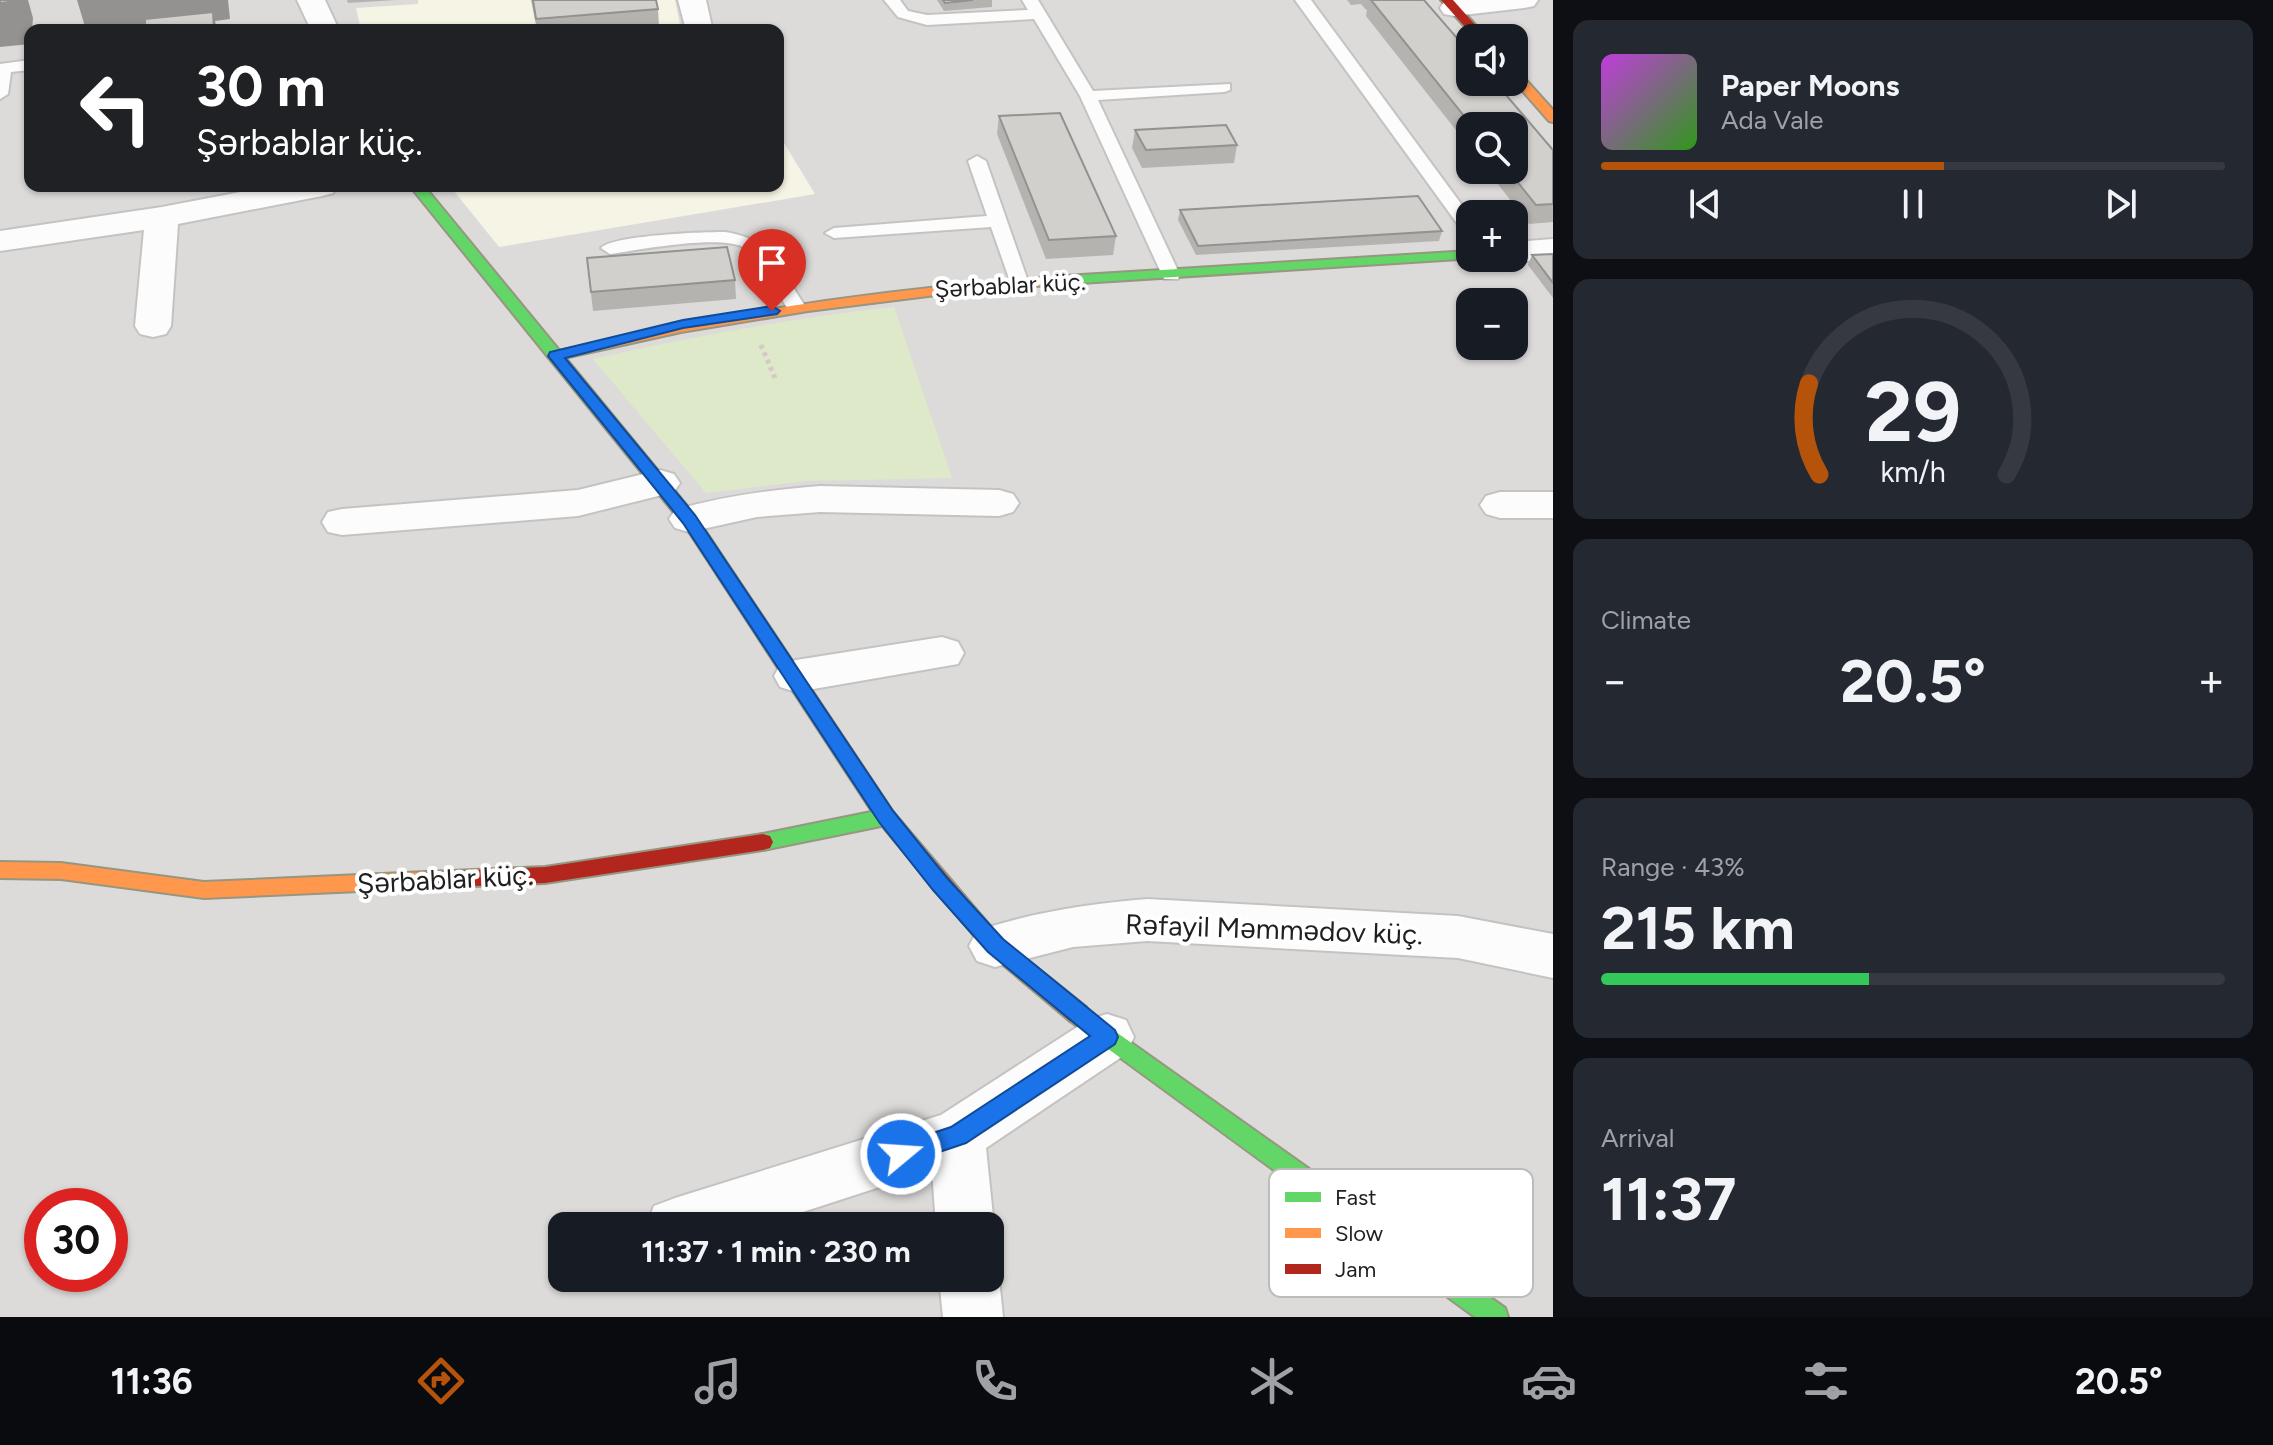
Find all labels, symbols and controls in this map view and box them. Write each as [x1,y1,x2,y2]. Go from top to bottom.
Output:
map controls [1456,24,1528,360]
button: sound [1456,24,1528,96]
text: 30 m [196,53,326,120]
icon: left [64,56,168,160]
text: Paper Moons [1721,67,1900,104]
text: Ada Vale [1721,104,1824,136]
button: search [1456,112,1528,184]
text: Şərbablar küç. [196,121,423,164]
icon: previous [1683,182,1727,226]
icon: pause [1891,182,1935,226]
icon: next [2099,182,2143,226]
button: + [1456,200,1528,272]
pin [738,229,806,311]
icon: arrive [750,241,794,285]
street label: Şərbablar küç. [934,267,1086,303]
button: − [1456,288,1528,360]
text: 29 [1865,362,1961,462]
text: km/h [1880,455,1946,489]
text: Climate [1601,604,1691,636]
text: 20.5° [1840,645,1986,717]
text: − [1601,654,1628,707]
text: + [2198,654,2225,707]
text: Range · 43% [1601,851,1745,883]
street label: Şərbablar küç. [356,857,534,901]
text: 215 km [1601,892,1795,964]
street label: Rəfayil Məmmədov küç. [1124,907,1424,951]
position arrow [859,1112,943,1196]
text: Arrival [1601,1122,1674,1154]
text: 11:37 [1601,1163,1736,1235]
legend [1269,1169,1533,1297]
text: Fast [1335,1184,1377,1211]
speed limit sign: 30 [24,1188,128,1292]
text: Slow [1335,1220,1384,1247]
text: 11:37 · 1 min · 230 m [641,1233,911,1270]
text: Jam [1335,1256,1376,1283]
icon: directions [413,1353,469,1409]
icon: music [690,1353,746,1409]
icon: phone [967,1353,1023,1409]
icon: climate [1244,1353,1300,1409]
icon: car [1521,1353,1577,1409]
icon: filters [1798,1353,1854,1409]
text: 11:36 [110,1360,193,1403]
text: 20.5° [2075,1360,2163,1403]

